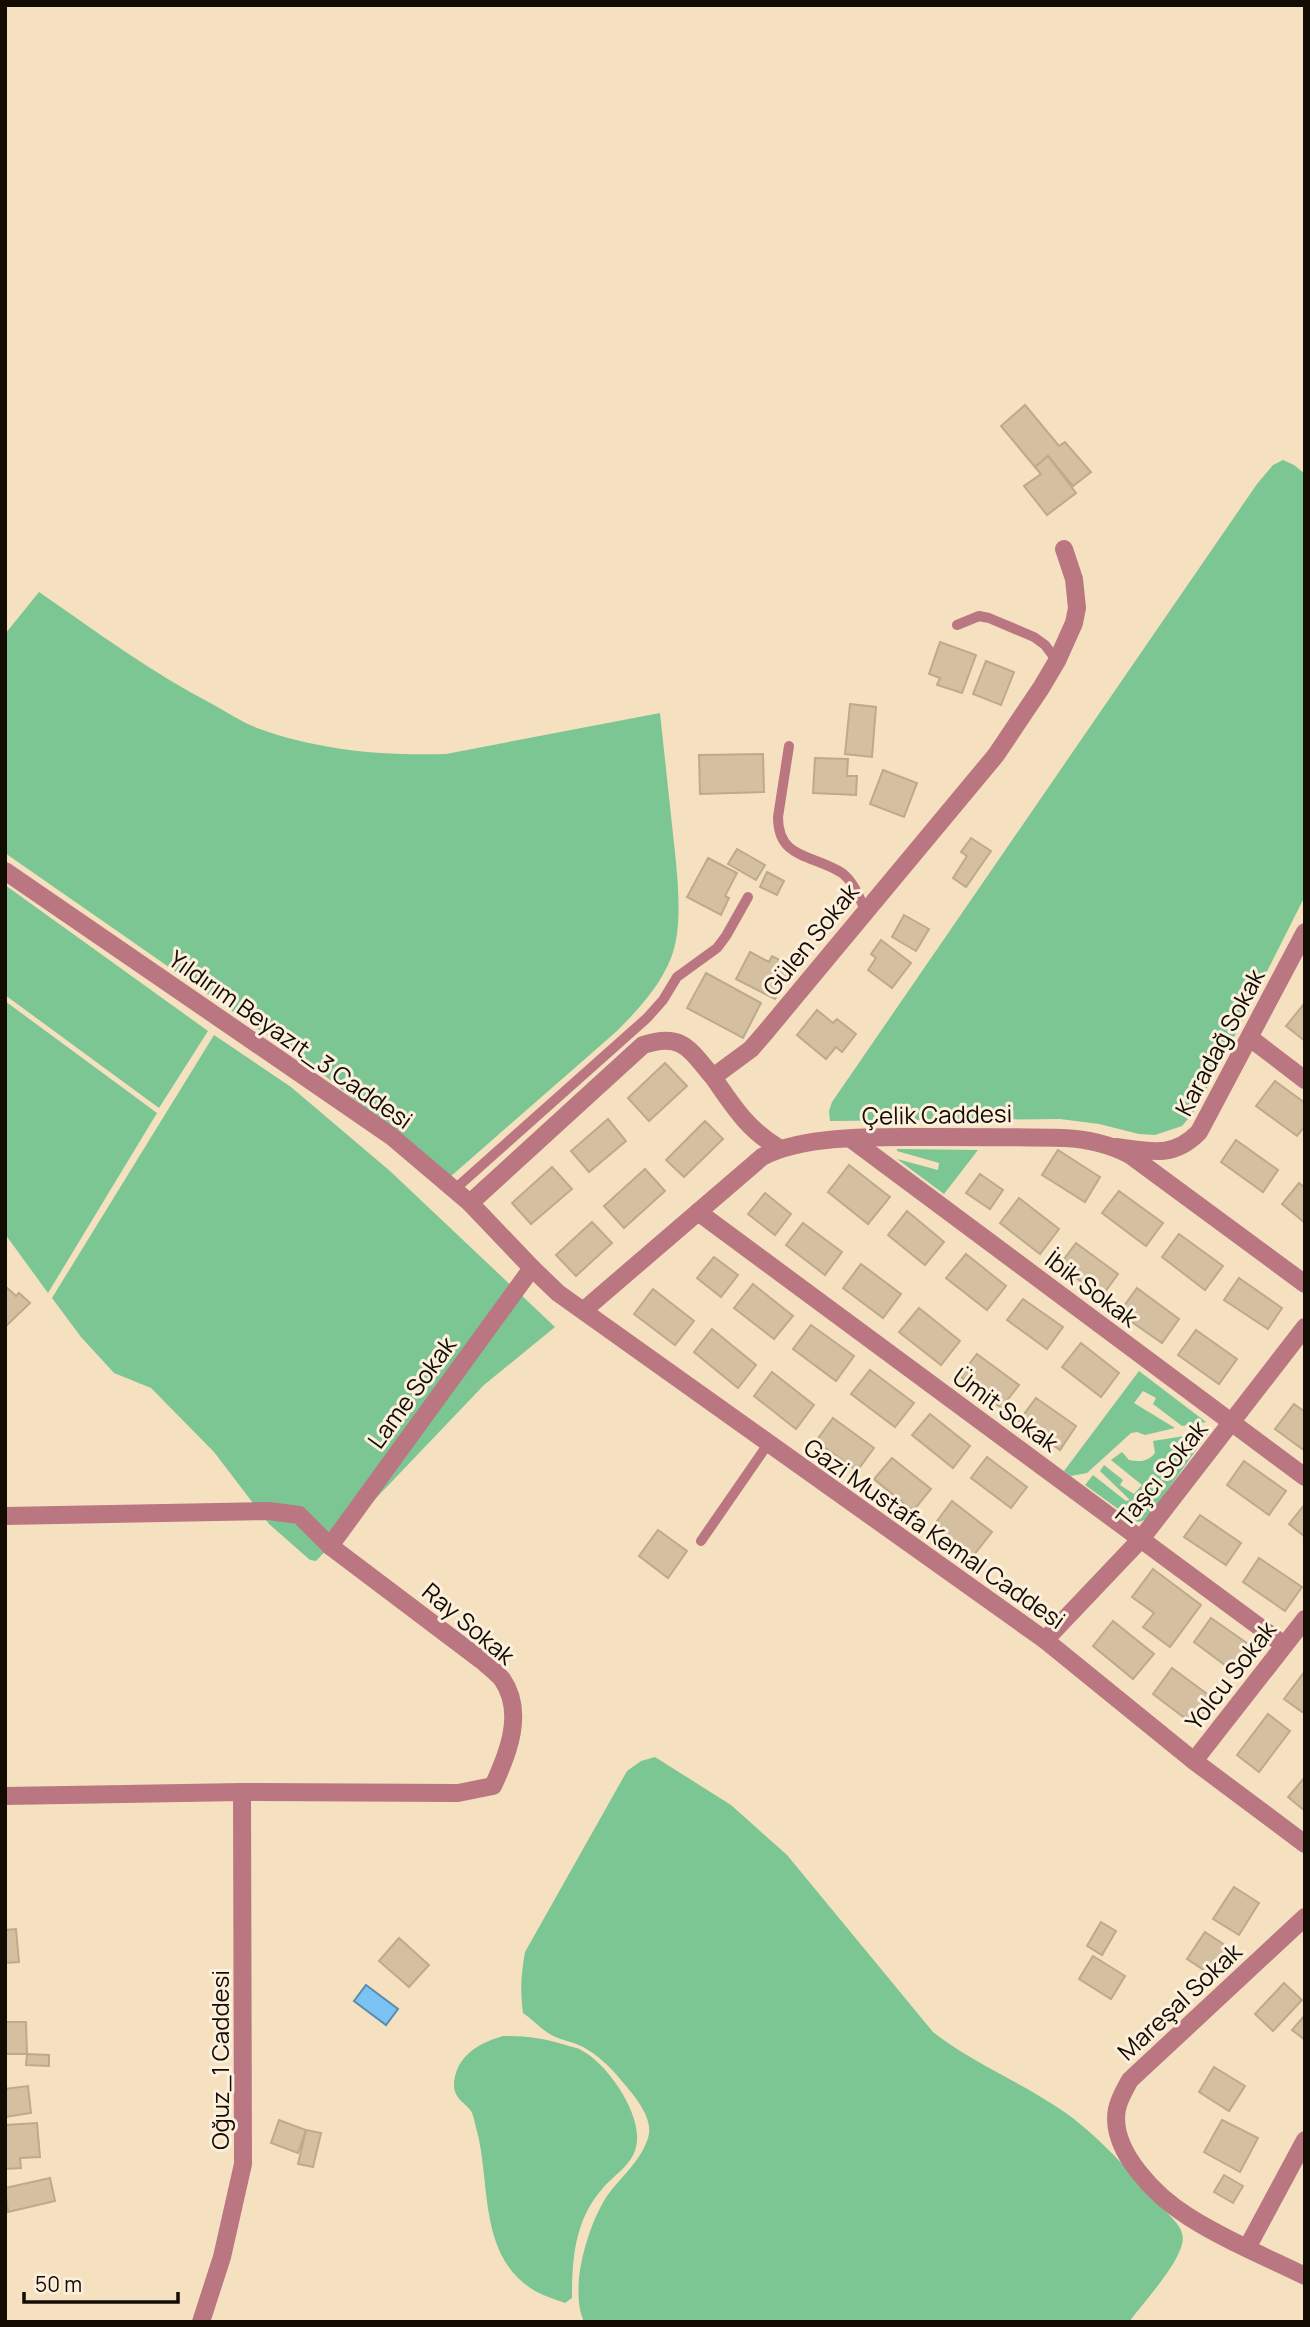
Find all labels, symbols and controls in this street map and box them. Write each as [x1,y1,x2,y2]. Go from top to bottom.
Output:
street label: Gülen Sokak [754,875,866,1002]
street label: Yıldırım Beyazıt_3 Caddesi [162,942,420,1136]
street label: Karadağ Sokak [1166,962,1272,1121]
street label: Çelik Caddesi [862,1096,1012,1132]
street label: İbik Sokak [1039,1242,1146,1334]
street label: Lame Sokak [359,1329,463,1455]
street label: Ümit Sokak [946,1359,1066,1459]
street label: Taşcı Sokak [1108,1412,1215,1533]
street label: Gazi Mustafa Kemal Caddesi [798,1430,1072,1636]
street label: Ray Sokak [416,1575,523,1672]
street label: Yolcu Sokak [1177,1613,1284,1736]
street label: Mareşal Sokak [1110,1934,1249,2067]
street label: Oğuz_1 Caddesi [203,1970,236,2150]
scale bar [24,2260,178,2304]
text: 50 m [35,2270,82,2298]

